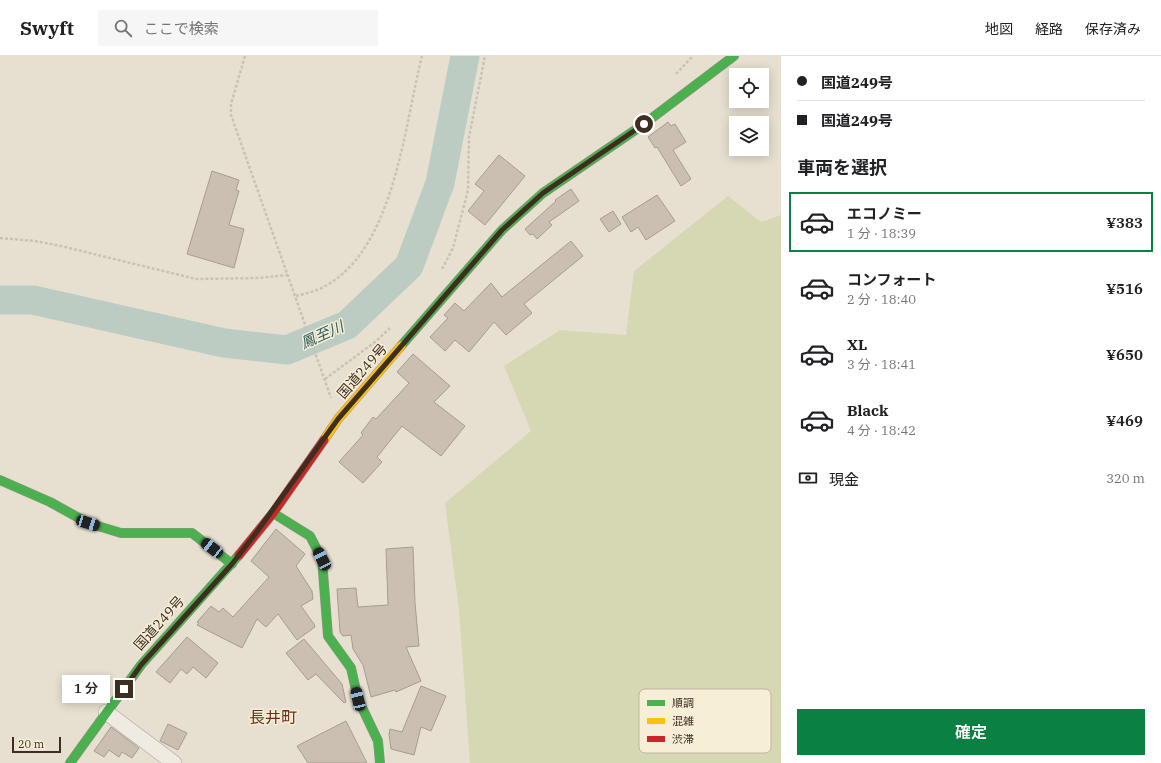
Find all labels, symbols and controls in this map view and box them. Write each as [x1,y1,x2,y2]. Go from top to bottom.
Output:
search box [98,10,378,46]
text: Swyft [20,16,74,40]
icon: search [112,17,134,39]
text: ここで検索 [144,19,219,38]
text: 地図 [985,20,1013,38]
text: 経路 [1035,20,1063,38]
text: 保存済み [1085,20,1141,38]
map controls [729,68,769,156]
button: locate [729,68,769,108]
text: 国道249号 [821,73,893,92]
text: 国道249号 [821,111,893,130]
route start [635,115,653,133]
button: layers [729,116,769,156]
text: 車両を選択 [797,156,887,179]
icon: car [799,204,835,240]
text: エコノミー [847,204,922,223]
text: ¥383 [1106,213,1143,232]
text: 1 分 · 18:39 [847,225,916,242]
icon: car [799,270,835,306]
text: コンフォート [847,270,937,289]
text: ¥516 [1106,279,1143,298]
text: 2 分 · 18:40 [847,291,916,308]
water label: 鳳至川 [297,316,348,352]
text: XL [847,335,867,354]
icon: car [799,336,835,372]
street label: 国道249号 [333,340,391,402]
text: ¥650 [1106,345,1143,364]
text: 3 分 · 18:41 [847,356,916,373]
text: Black [847,401,888,420]
icon: car [799,402,835,438]
text: ¥469 [1106,411,1143,430]
text: 4 分 · 18:42 [847,422,916,439]
icon: cash [797,467,819,489]
text: 現金 [829,470,859,489]
text: 320 m [1106,470,1145,487]
car [75,514,101,532]
car [199,536,225,560]
car [311,546,333,572]
street label: 国道249号 [130,592,188,654]
callout: 1 分 [62,675,110,703]
text: 1 分 [74,680,98,697]
route end [115,680,133,698]
car [349,686,367,712]
legend [639,689,771,753]
text: 順調 [672,696,694,710]
district label: 長井町 [249,707,297,727]
button: 確定 [797,709,1145,755]
text: 混雑 [672,714,694,728]
text: 渋滞 [672,732,694,746]
scale bar [12,735,61,754]
text: 20 m [18,737,44,751]

